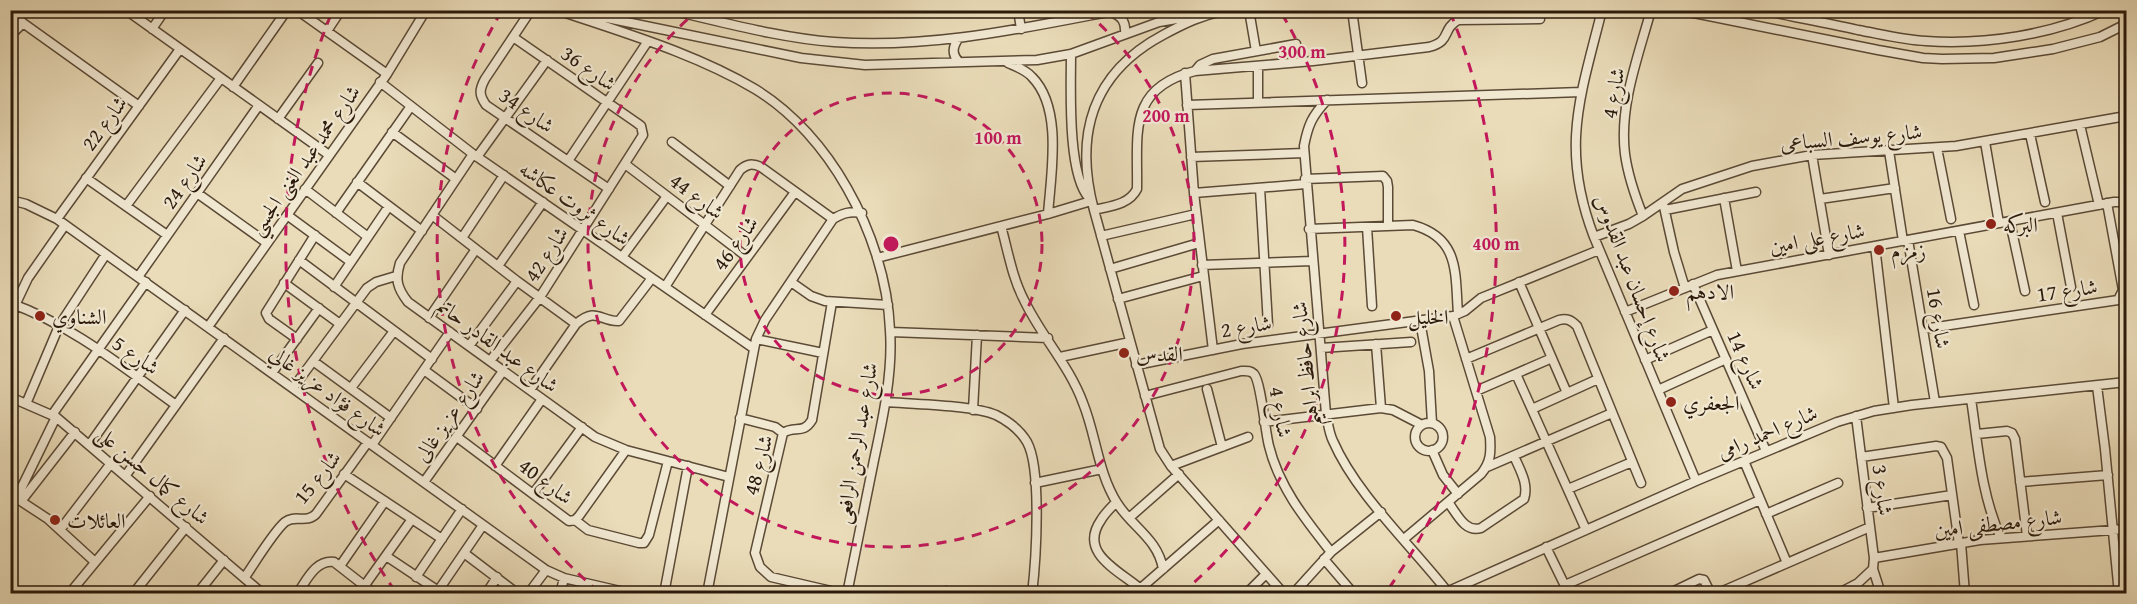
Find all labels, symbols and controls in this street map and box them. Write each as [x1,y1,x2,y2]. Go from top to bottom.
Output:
street label: شارع 36 [553,38,623,101]
text: 300 m [1278,38,1326,65]
street label: شارع 4 [1593,65,1636,121]
street label: شارع محمد عبد الغنى الجسي [240,78,372,244]
street label: شارع 34 [491,80,561,143]
street label: شارع 22 [73,89,137,159]
text: 200 m [1142,102,1190,129]
street label: شارع يوسف السباعى [1779,115,1924,162]
text: 100 m [974,124,1022,151]
street label: شارع 24 [154,147,217,217]
street label: شارع ثروت عكاشه [511,153,637,255]
street label: شارع 44 [661,165,731,229]
street label: شارع إحسان عبد القدوس [1584,189,1679,368]
street label: شارع 46 [704,209,768,279]
place label: البركه [2003,209,2038,240]
street label: شارع على امين [1767,214,1868,265]
marker: البركه [1984,217,1998,231]
street label: شارع 42 [516,220,578,290]
text: 400 m [1472,230,1520,257]
centre of rings [881,234,901,254]
place label: زمزم [1891,235,1926,269]
marker: زمزم [1872,243,1886,257]
street label: شارع 17 [2034,270,2100,313]
place label: الادهم [1686,276,1734,312]
marker: الادهم [1667,284,1681,298]
street label: شارع 16 [1916,285,1959,351]
street label: شارع عبد القادر حاتم [429,290,565,402]
street label: شارع حافظ ابراهيم [1283,299,1333,428]
place label: الشناوي [52,301,107,333]
place label: الخليل [1408,301,1449,332]
street label: شارع 2 [1218,307,1274,348]
marker: الشناوي [33,309,47,323]
marker: الخليل [1389,309,1403,323]
street label: شارع 14 [1717,326,1773,396]
street label: شارع 5 [104,328,166,385]
street label: شارع فؤاد عزيز غالي [261,338,393,446]
place label: القدس [1136,338,1183,369]
marker: القدس [1117,346,1131,360]
street label: شارع عبد الرحمن الرافعى [827,360,888,527]
street label: شارع عزيز غالى [406,364,494,470]
street label: شارع 4 [1258,384,1301,440]
place label: الجعفري [1683,387,1740,419]
marker: الجعفري [1664,395,1678,409]
street label: شارع احمد رامى [1712,397,1823,470]
street label: شارع كمال حسن على [87,418,217,534]
street label: شارع 48 [735,431,784,499]
street label: شارع 15 [286,443,351,512]
street label: شارع 40 [510,450,580,514]
street label: شارع 3 [1862,463,1902,518]
street label: شارع مصطفى امين [1933,501,2064,548]
place label: العائلات [67,505,126,536]
marker: العائلات [48,513,62,527]

